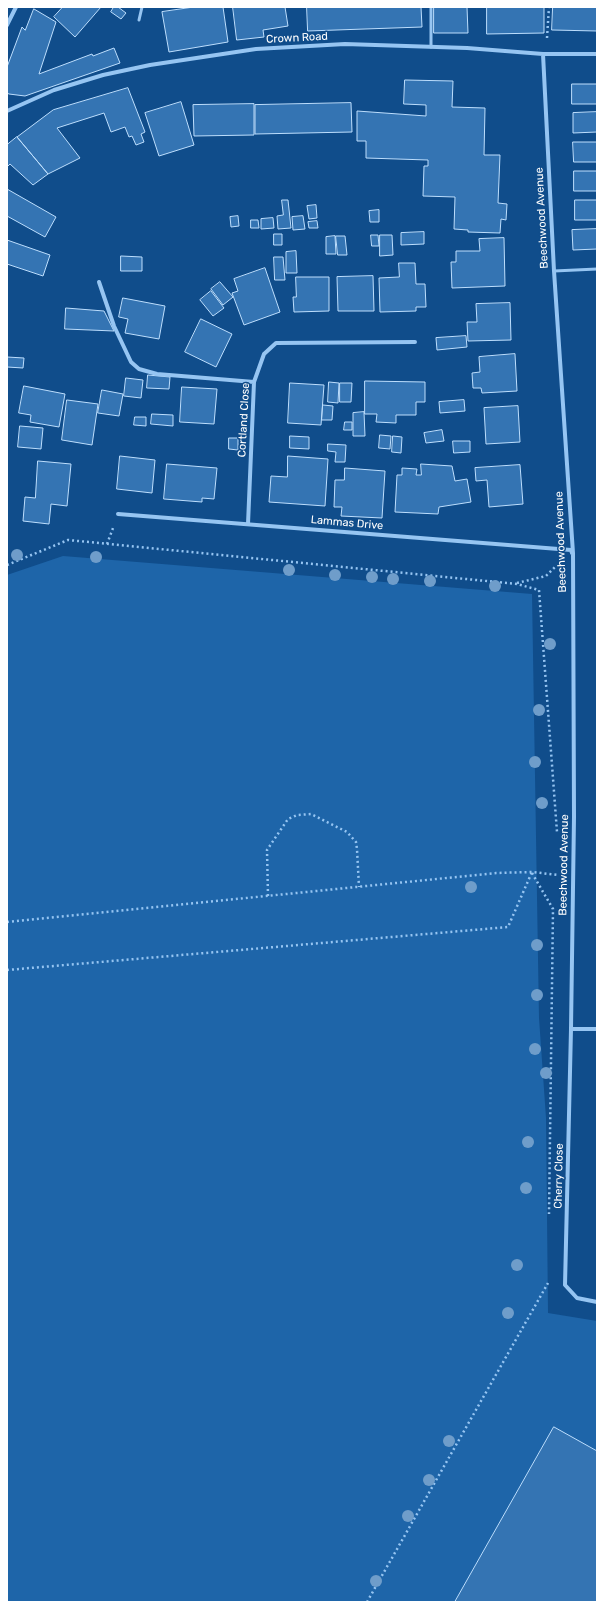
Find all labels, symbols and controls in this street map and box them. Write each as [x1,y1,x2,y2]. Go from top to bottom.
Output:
street label: Crown Road [266,30,328,46]
street label: Beechwood Avenue [533,167,551,269]
street label: Cortland Close [235,382,253,458]
street label: Beechwood Avenue [553,491,569,593]
street label: Lammas Drive [310,513,384,533]
street label: Beechwood Avenue [557,814,571,916]
street label: Cherry Close [552,1143,566,1209]

